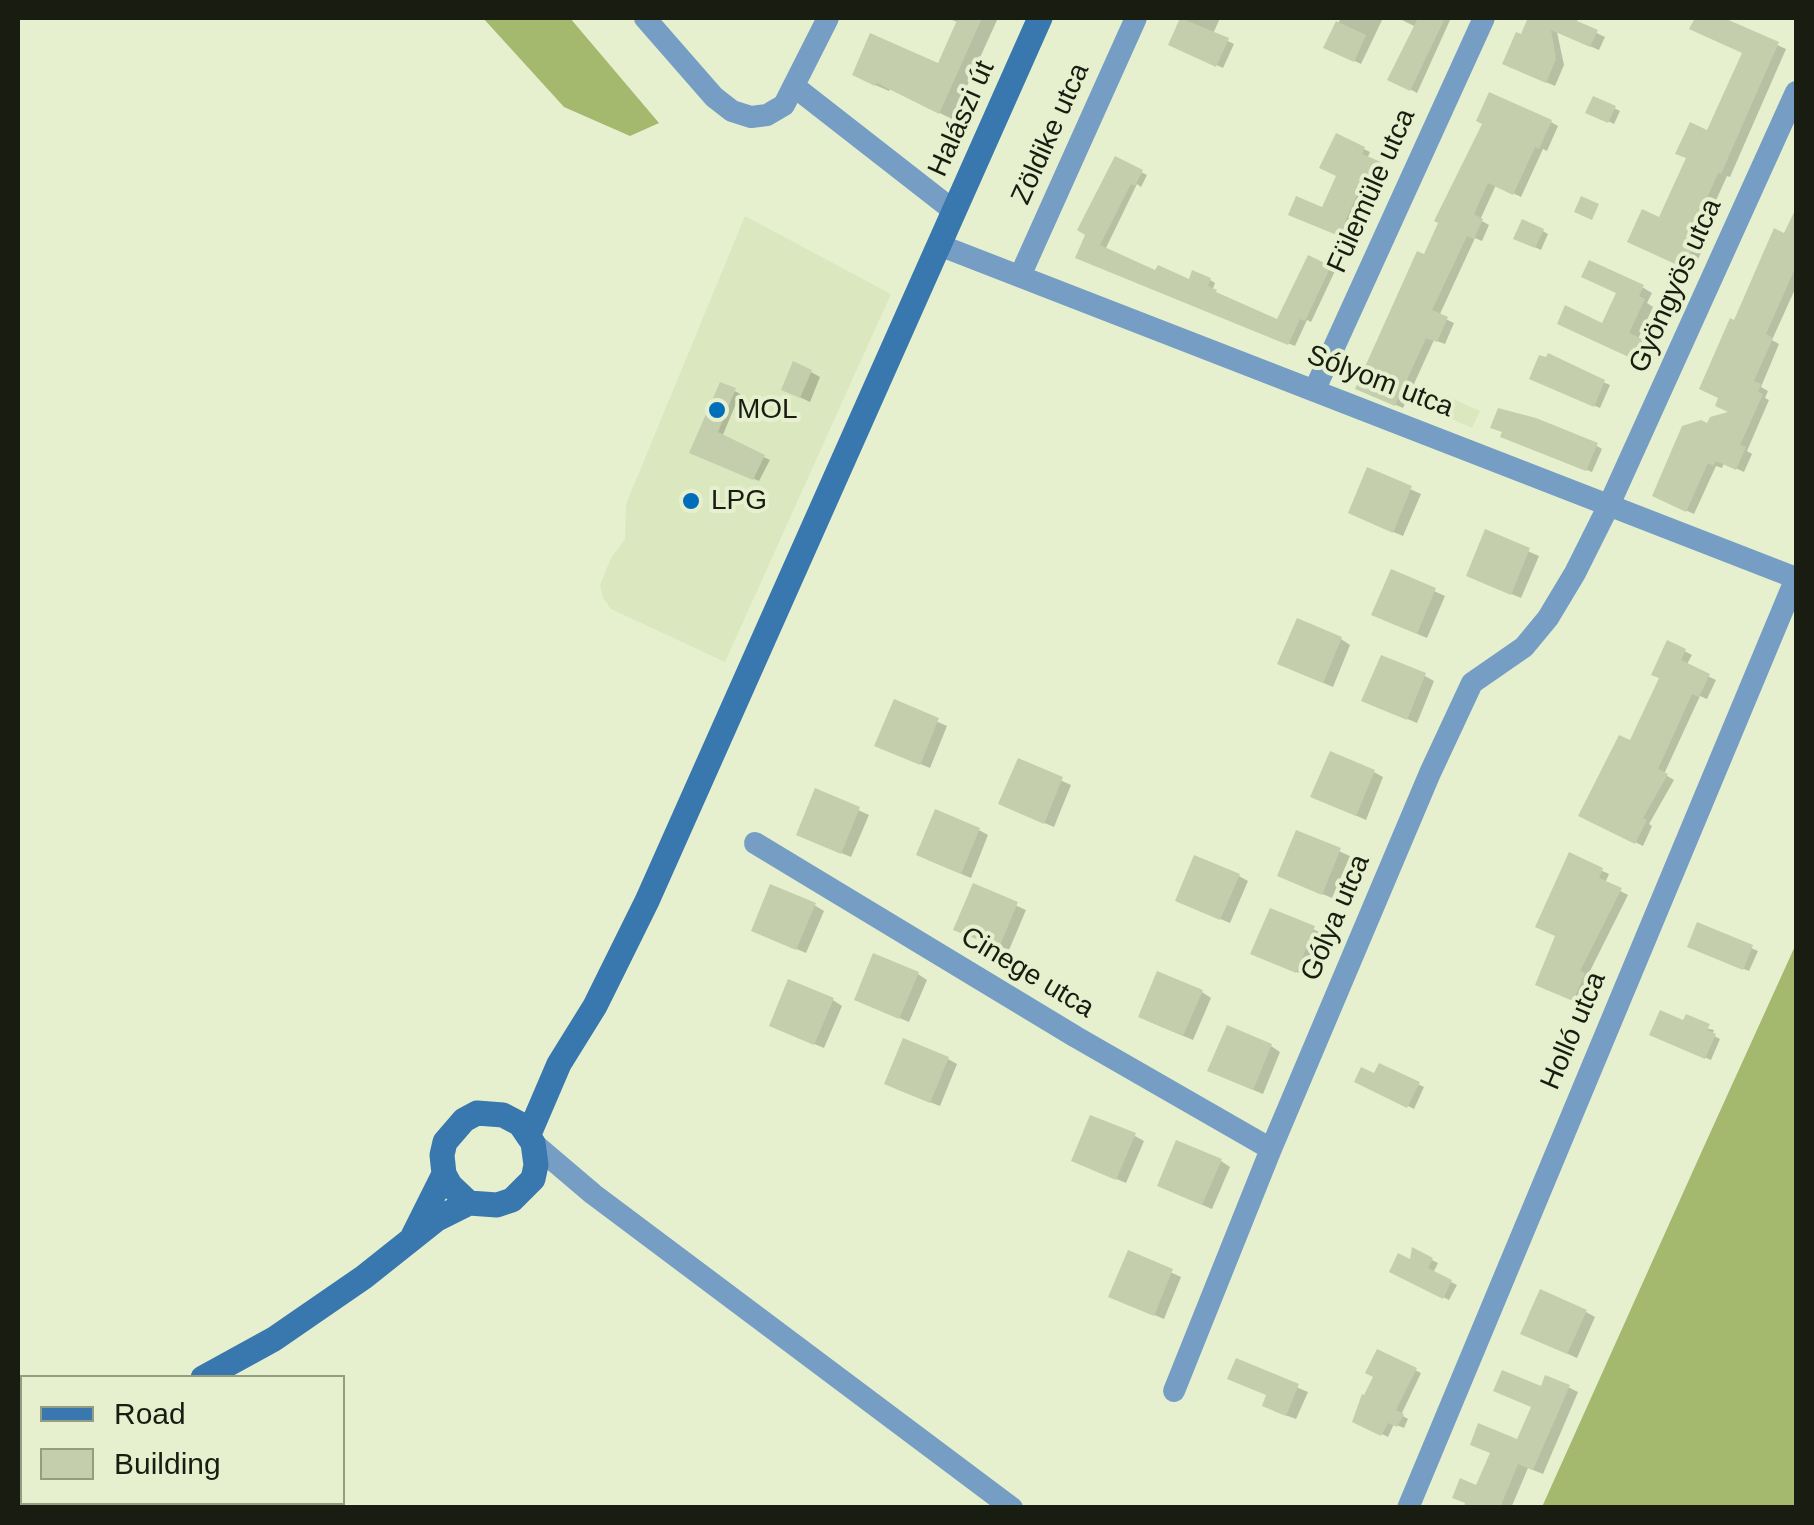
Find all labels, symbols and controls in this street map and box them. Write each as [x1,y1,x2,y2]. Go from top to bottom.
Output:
street label: Halászi út [922,56,1002,182]
street label: Zöldike utca [1005,58,1097,210]
street label: Fülemüle utca [1321,104,1423,278]
street label: Gyöngyös utca [1623,194,1729,378]
street label: Sólyom utca [1302,339,1458,425]
place label: MOL [737,393,798,427]
marker: MOL [706,399,728,421]
place label: LPG [711,484,767,518]
marker: LPG [680,490,702,512]
street label: Gólya utca [1294,850,1378,986]
street label: Cinege utca [954,920,1100,1026]
street label: Holló utca [1534,967,1614,1095]
legend [20,1375,345,1505]
text: Road [114,1397,186,1430]
text: Building [114,1447,221,1480]

